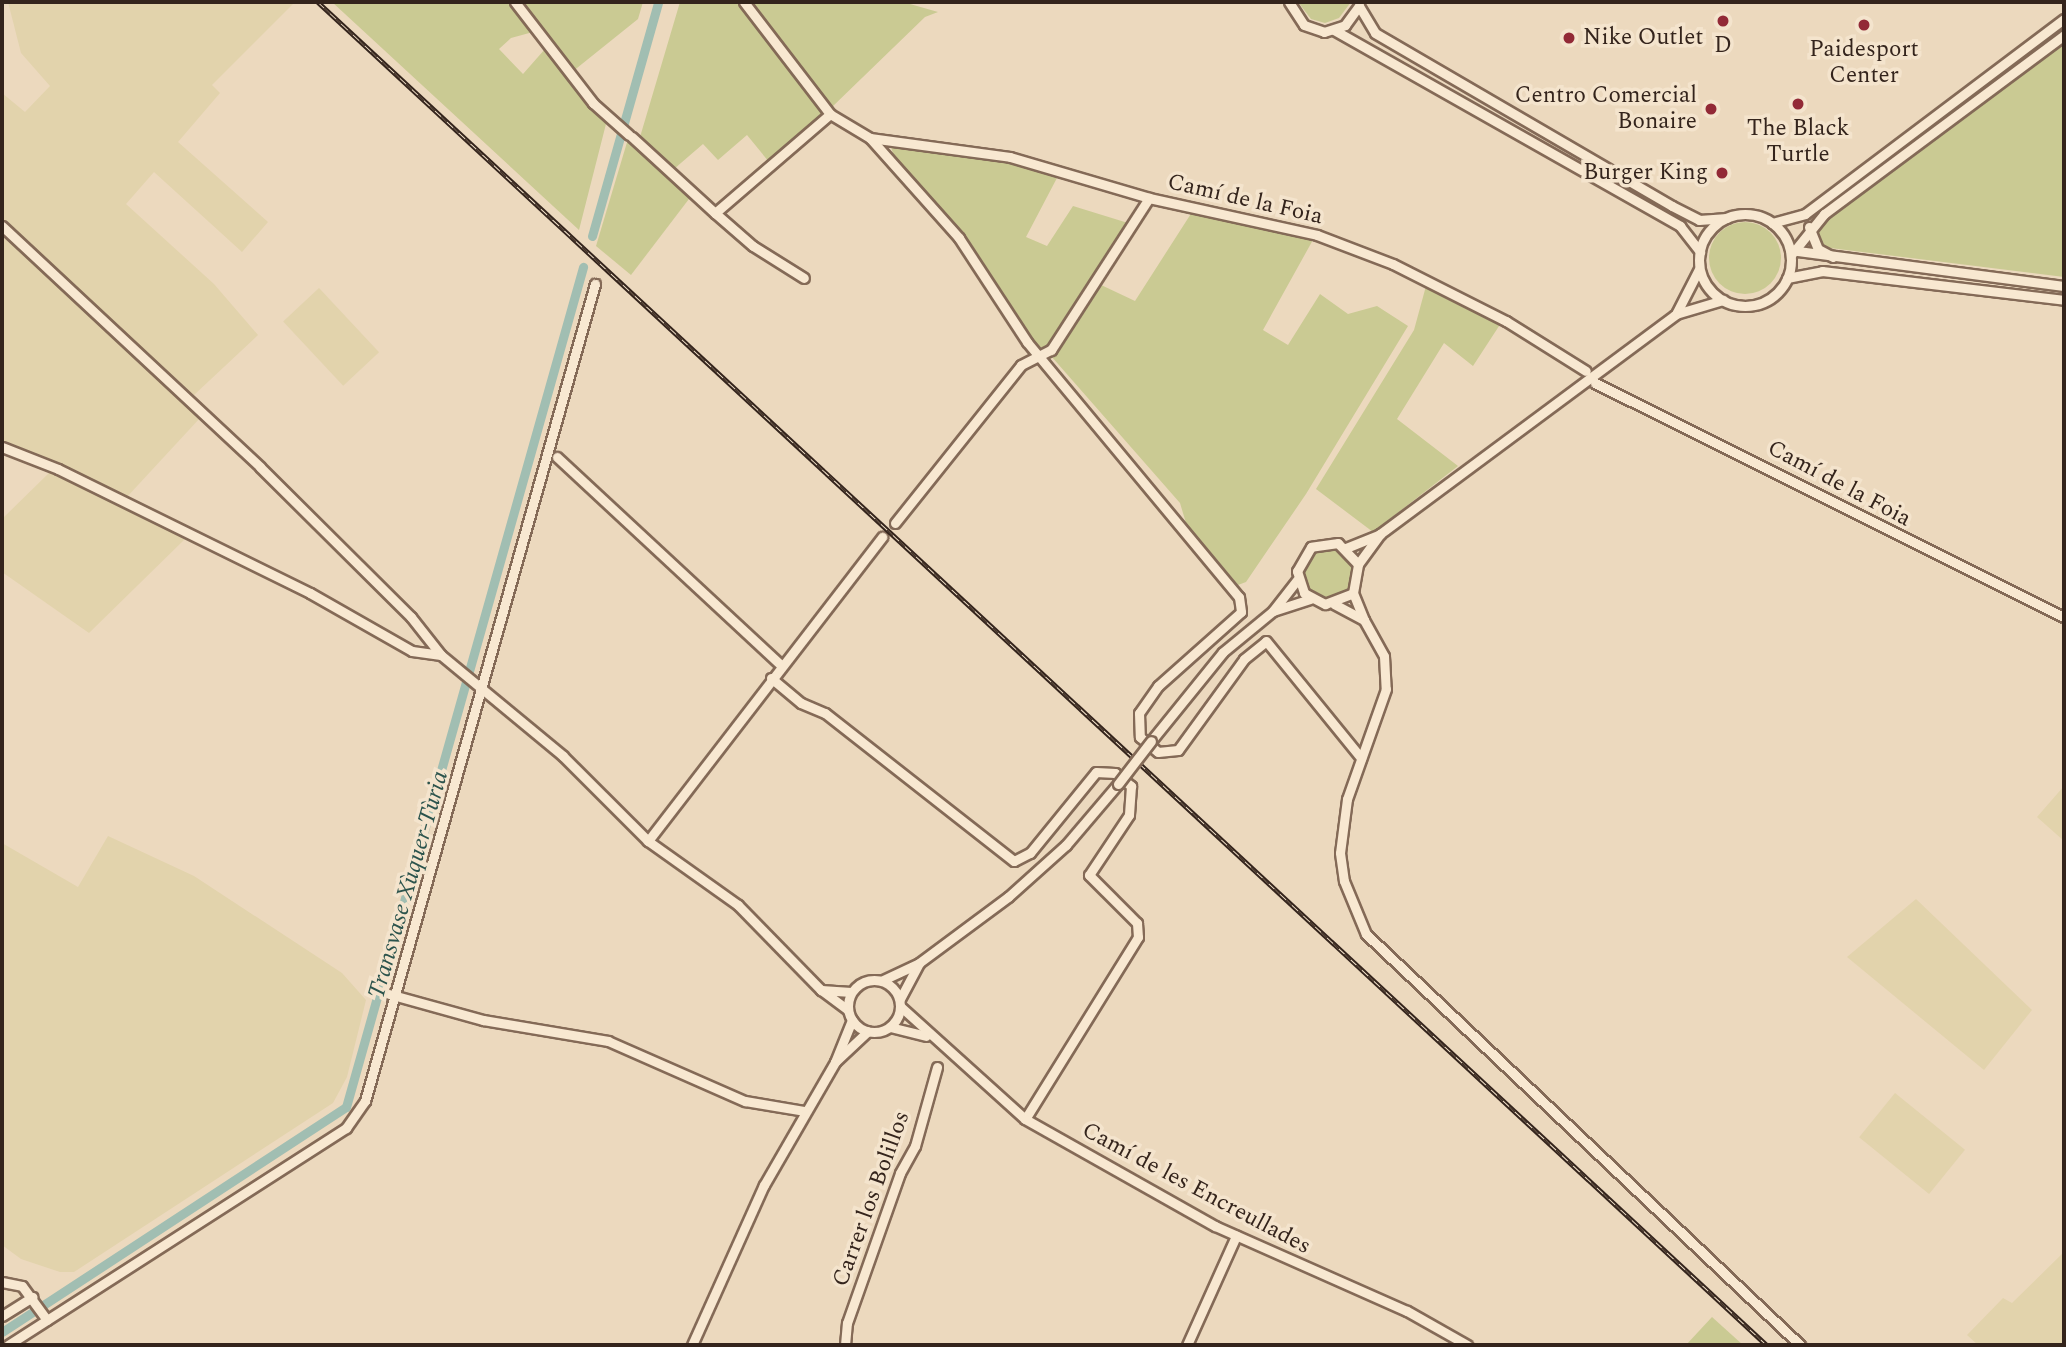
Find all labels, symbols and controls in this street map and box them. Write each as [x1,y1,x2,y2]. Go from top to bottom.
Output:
marker: D [1715,13,1731,29]
marker: Paidesport Center [1856,17,1872,33]
place label: Nike Outlet [1583,24,1703,52]
marker: Nike Outlet [1561,30,1577,46]
place label: D [1714,32,1732,60]
place label: Paidesport Center [1809,36,1919,90]
place label: Centro Comercial Bonaire [1515,82,1697,136]
marker: The Black Turtle [1790,96,1806,112]
marker: Centro Comercial Bonaire [1703,101,1719,117]
place label: The Black Turtle [1747,115,1849,169]
place label: Burger King [1583,159,1708,187]
marker: Burger King [1714,165,1730,181]
street label: Camí de la Foia [1165,169,1325,231]
street label: Camí de la Foia [1763,435,1915,533]
water label: Transvase Xùquer-Tùria [363,768,455,1002]
street label: Carrer los Bolillos [827,1107,917,1291]
street label: Camí de les Encreullades [1077,1117,1315,1261]

